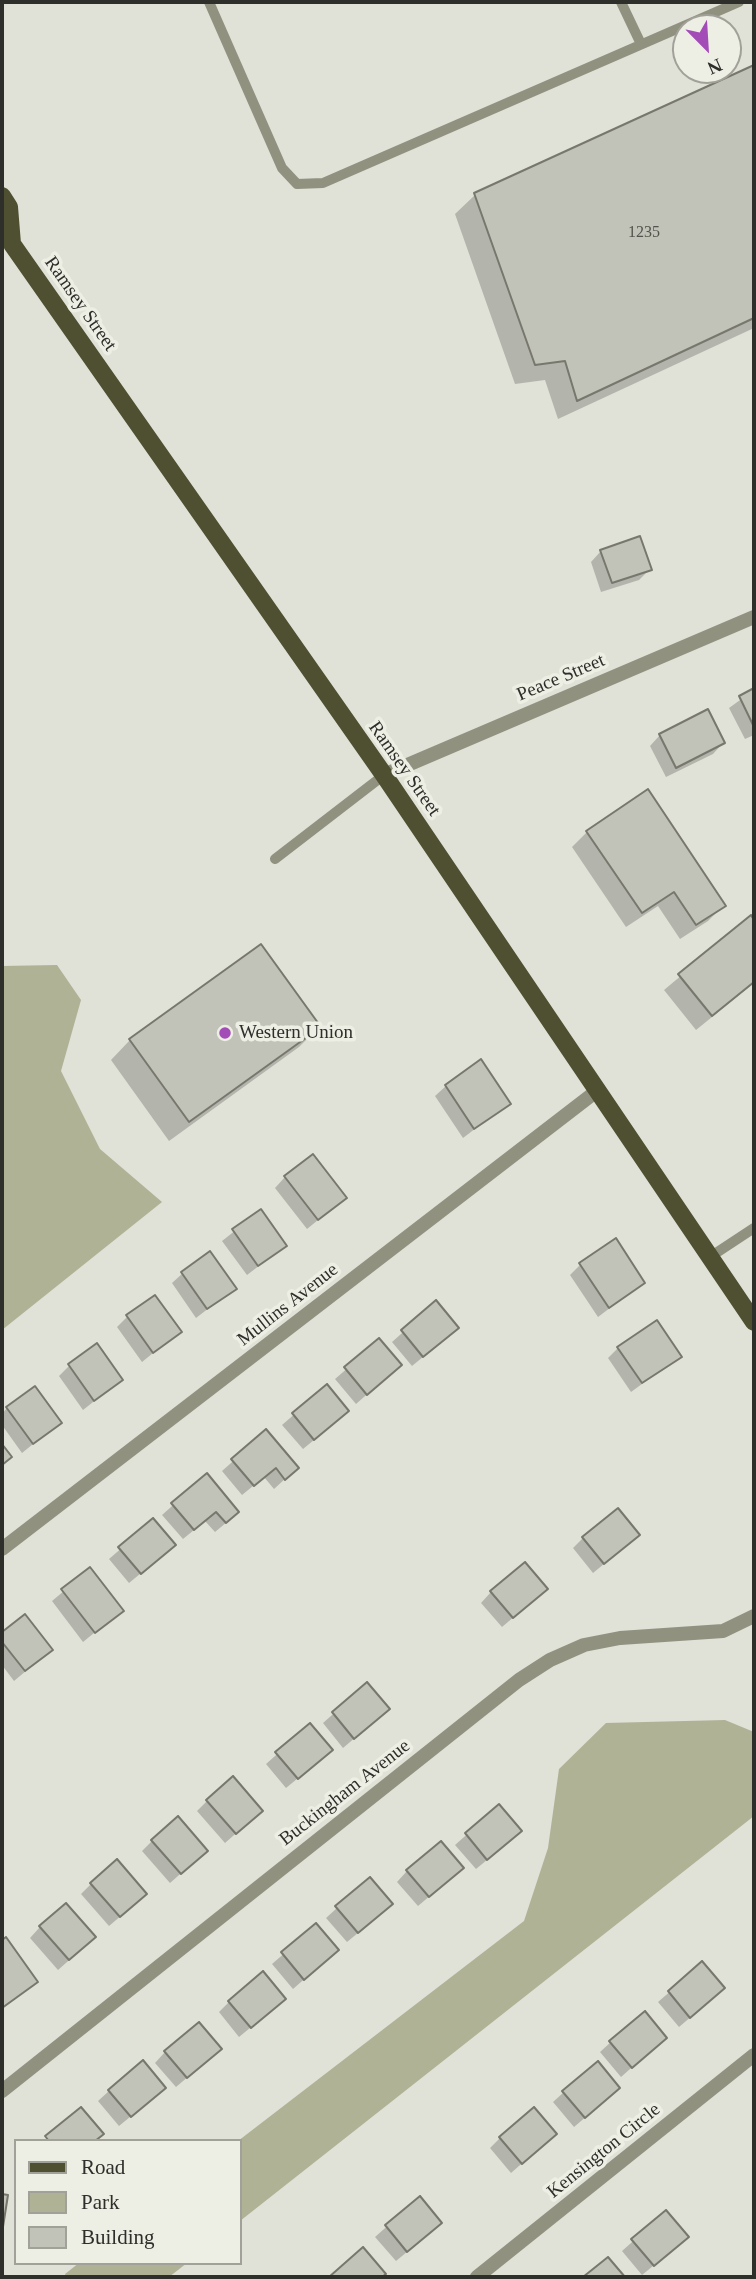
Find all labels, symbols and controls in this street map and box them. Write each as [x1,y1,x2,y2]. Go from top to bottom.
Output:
north arrow [672,14,742,84]
text: N [704,54,725,79]
house number: 1235 [628,223,660,243]
street label: Ramsey Street [39,252,121,356]
street label: Peace Street [514,649,608,707]
street label: Ramsey Street [363,717,445,821]
place label: Western Union [239,1022,353,1044]
marker: Western Union [217,1025,233,1041]
street label: Mullins Avenue [233,1259,343,1351]
street label: Buckingham Avenue [275,1735,415,1851]
street label: Kensington Circle [543,2098,665,2204]
legend [14,2139,242,2265]
text: Road [81,2155,125,2179]
text: Park [81,2190,120,2214]
text: Building [81,2225,155,2249]

